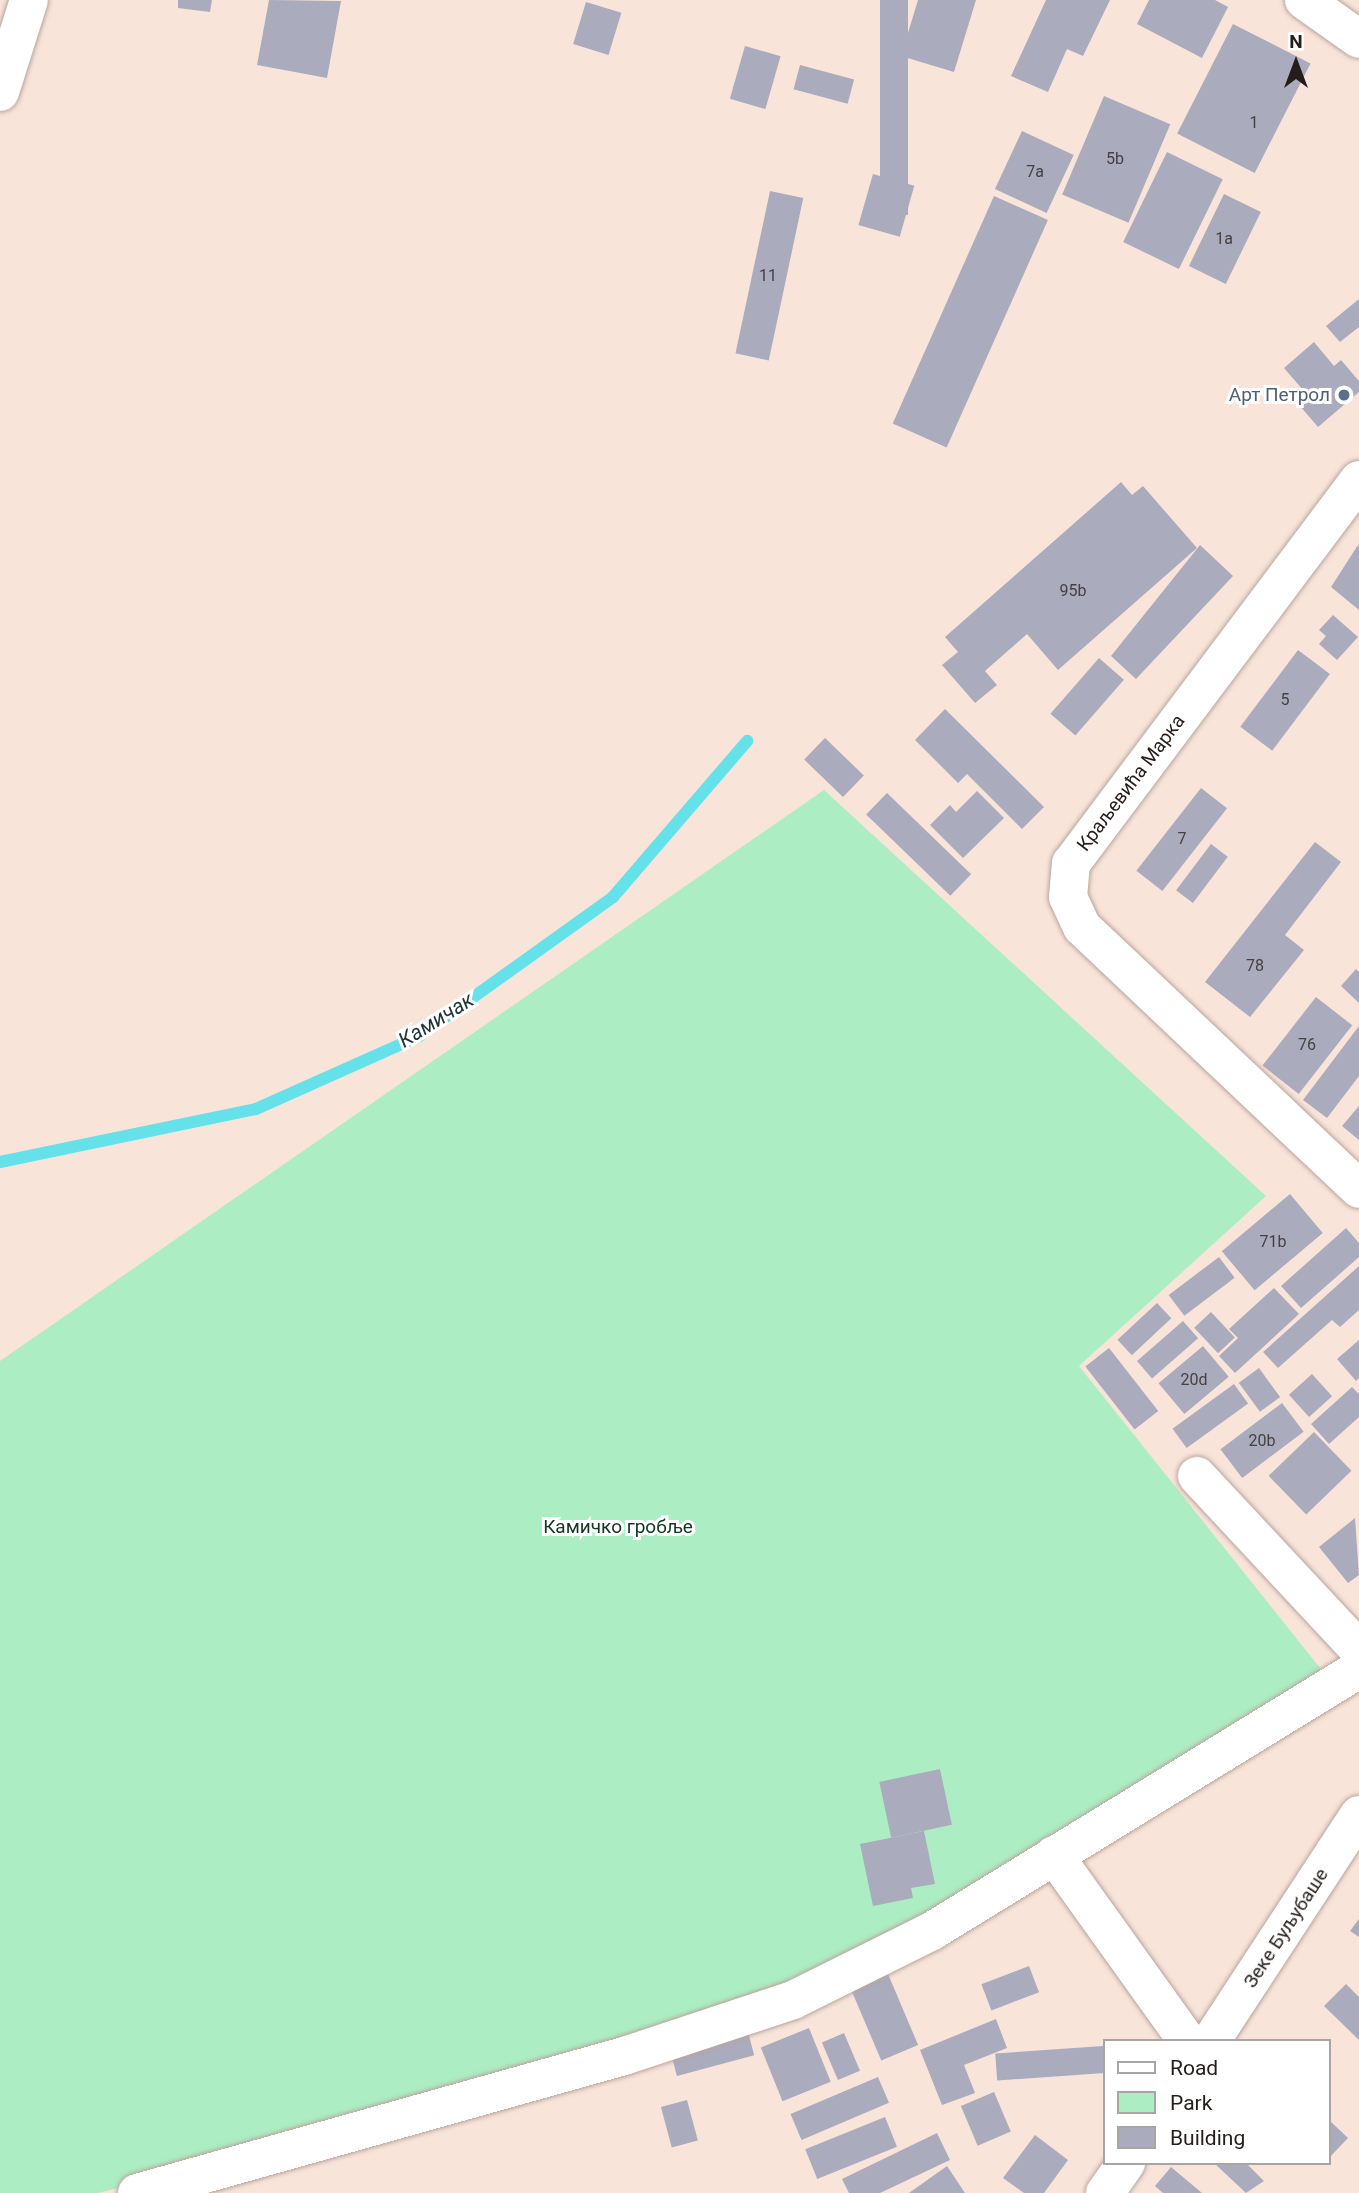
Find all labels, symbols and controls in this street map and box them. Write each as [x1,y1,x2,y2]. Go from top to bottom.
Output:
north arrow [1261,28,1331,98]
text: N [1289,30,1303,53]
house number: 1 [1250,113,1258,133]
house number: 5b [1106,149,1124,169]
house number: 7a [1026,162,1044,182]
house number: 1a [1215,229,1233,249]
house number: 11 [759,266,777,286]
place label: Арт Петрол [1229,384,1330,406]
marker: Арт Петрол [1336,387,1352,403]
house number: 95b [1060,581,1086,601]
house number: 5 [1281,690,1289,710]
street label: Краљевића Марка [1072,710,1190,856]
house number: 7 [1178,829,1186,849]
house number: 78 [1246,956,1264,976]
water label: Камичак [394,987,478,1053]
house number: 76 [1298,1035,1316,1055]
house number: 71b [1260,1232,1286,1252]
house number: 20d [1180,1370,1208,1390]
house number: 20b [1249,1431,1275,1451]
park label: Камичко гробље [543,1516,693,1538]
street label: Зеке Буљубаше [1239,1864,1333,1992]
legend [1104,2039,1331,2165]
text: Road [1170,2056,1218,2080]
text: Park [1170,2091,1212,2115]
text: Building [1170,2126,1245,2150]

